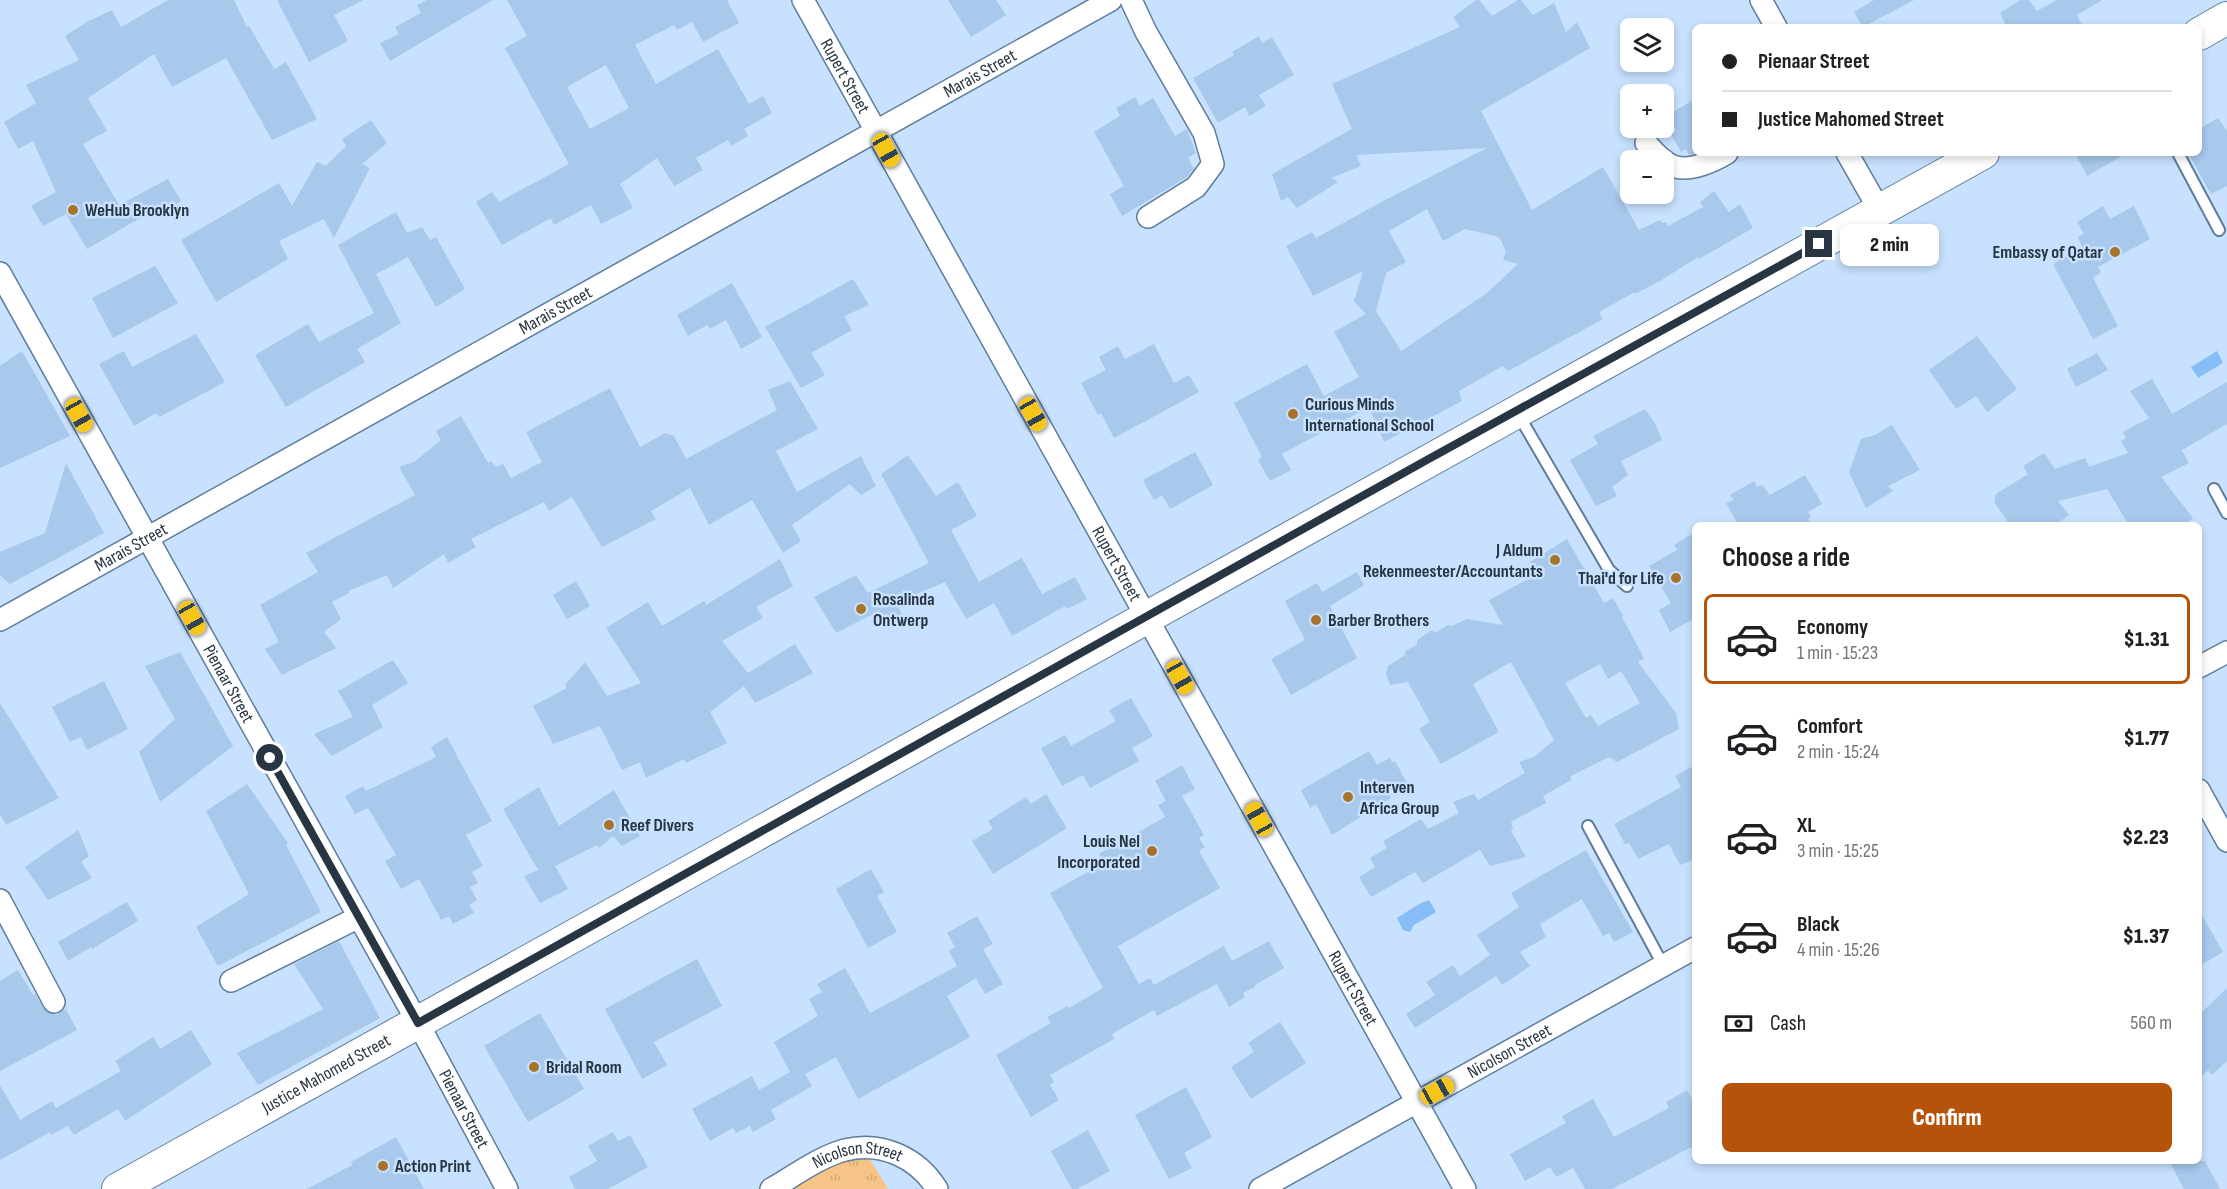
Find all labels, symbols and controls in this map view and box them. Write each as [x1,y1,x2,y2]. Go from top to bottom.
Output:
map controls [1620,18,1674,204]
button: layers [1620,18,1674,72]
street label: Rupert Street [816,35,874,118]
street label: Marais Street [940,45,1021,102]
text: Pienaar Street [1758,48,1870,75]
button: + [1620,84,1674,138]
text: Justice Mahomed Street [1758,106,1944,133]
car [869,130,903,170]
button: − [1620,150,1674,204]
place label: WeHub Brooklyn [85,200,189,221]
marker: WeHub Brooklyn [66,203,80,217]
callout: 2 min [1840,223,1939,265]
route end [1805,230,1832,257]
text: 2 min [1870,233,1909,257]
place label: Embassy of Qatar [1993,242,2103,263]
marker: Embassy of Qatar [2108,245,2122,259]
street label: Marais Street [515,282,596,339]
car [1016,394,1050,434]
place label: Curious Minds International School [1305,394,1434,436]
car [62,395,96,435]
marker: Curious Minds International School [1286,407,1300,421]
street label: Marais Street [91,518,172,576]
street label: Rupert Street [1087,523,1146,605]
place label: J Aldum Rekenmeester/Accountants [1363,540,1543,582]
text: Choose a ride [1722,542,1850,574]
marker: J Aldum Rekenmeester/Accountants [1548,553,1562,567]
place label: Thai'd for Life [1578,568,1664,589]
marker: Thai'd for Life [1669,571,1683,585]
place label: Rosalinda Ontwerp [873,589,935,631]
car [175,598,209,638]
marker: Rosalinda Ontwerp [854,602,868,616]
place label: Barber Brothers [1328,610,1429,631]
icon: car [1725,612,1779,666]
marker: Barber Brothers [1309,613,1323,627]
text: Economy [1797,614,1868,641]
text: $1.31 [2124,626,2169,653]
street label: Pienaar Street [198,641,259,727]
text: 1 min · 15:23 [1797,641,1878,665]
car [1163,657,1197,697]
icon: car [1725,711,1779,765]
text: Comfort [1797,713,1863,740]
text: $1.77 [2124,725,2169,752]
text: 2 min · 15:24 [1797,740,1879,764]
route start [256,744,283,771]
place label: Interven Africa Group [1359,777,1439,819]
marker: Interven Africa Group [1341,790,1355,804]
car [1242,799,1276,839]
icon: car [1725,810,1779,864]
text: XL [1797,812,1816,839]
place label: Reef Divers [621,815,694,836]
marker: Reef Divers [602,818,616,832]
text: $2.23 [2122,824,2169,851]
place label: Louis Nel Incorporated [1057,831,1140,873]
text: 3 min · 15:25 [1797,839,1879,863]
marker: Louis Nel Incorporated [1145,844,1159,858]
icon: car [1725,909,1779,963]
text: Black [1797,911,1839,938]
text: $1.37 [2123,923,2169,950]
text: 4 min · 15:26 [1797,938,1880,962]
street label: Rupert Street [1324,947,1382,1030]
icon: cash [1722,1007,1755,1040]
text: Cash [1770,1010,1806,1037]
text: 560 m [2130,1011,2172,1035]
street label: Nicolson Street [1464,1019,1556,1083]
street label: Justice Mahomed Street [257,1029,395,1118]
place label: Bridal Room [546,1057,622,1078]
marker: Bridal Room [527,1060,541,1074]
street label: Pienaar Street [434,1066,493,1152]
car [1417,1074,1457,1108]
button: Confirm [1722,1083,2172,1152]
street label: Nicolson Street [809,1138,907,1173]
place label: Action Print [394,1156,471,1177]
marker: Action Print [376,1159,390,1173]

